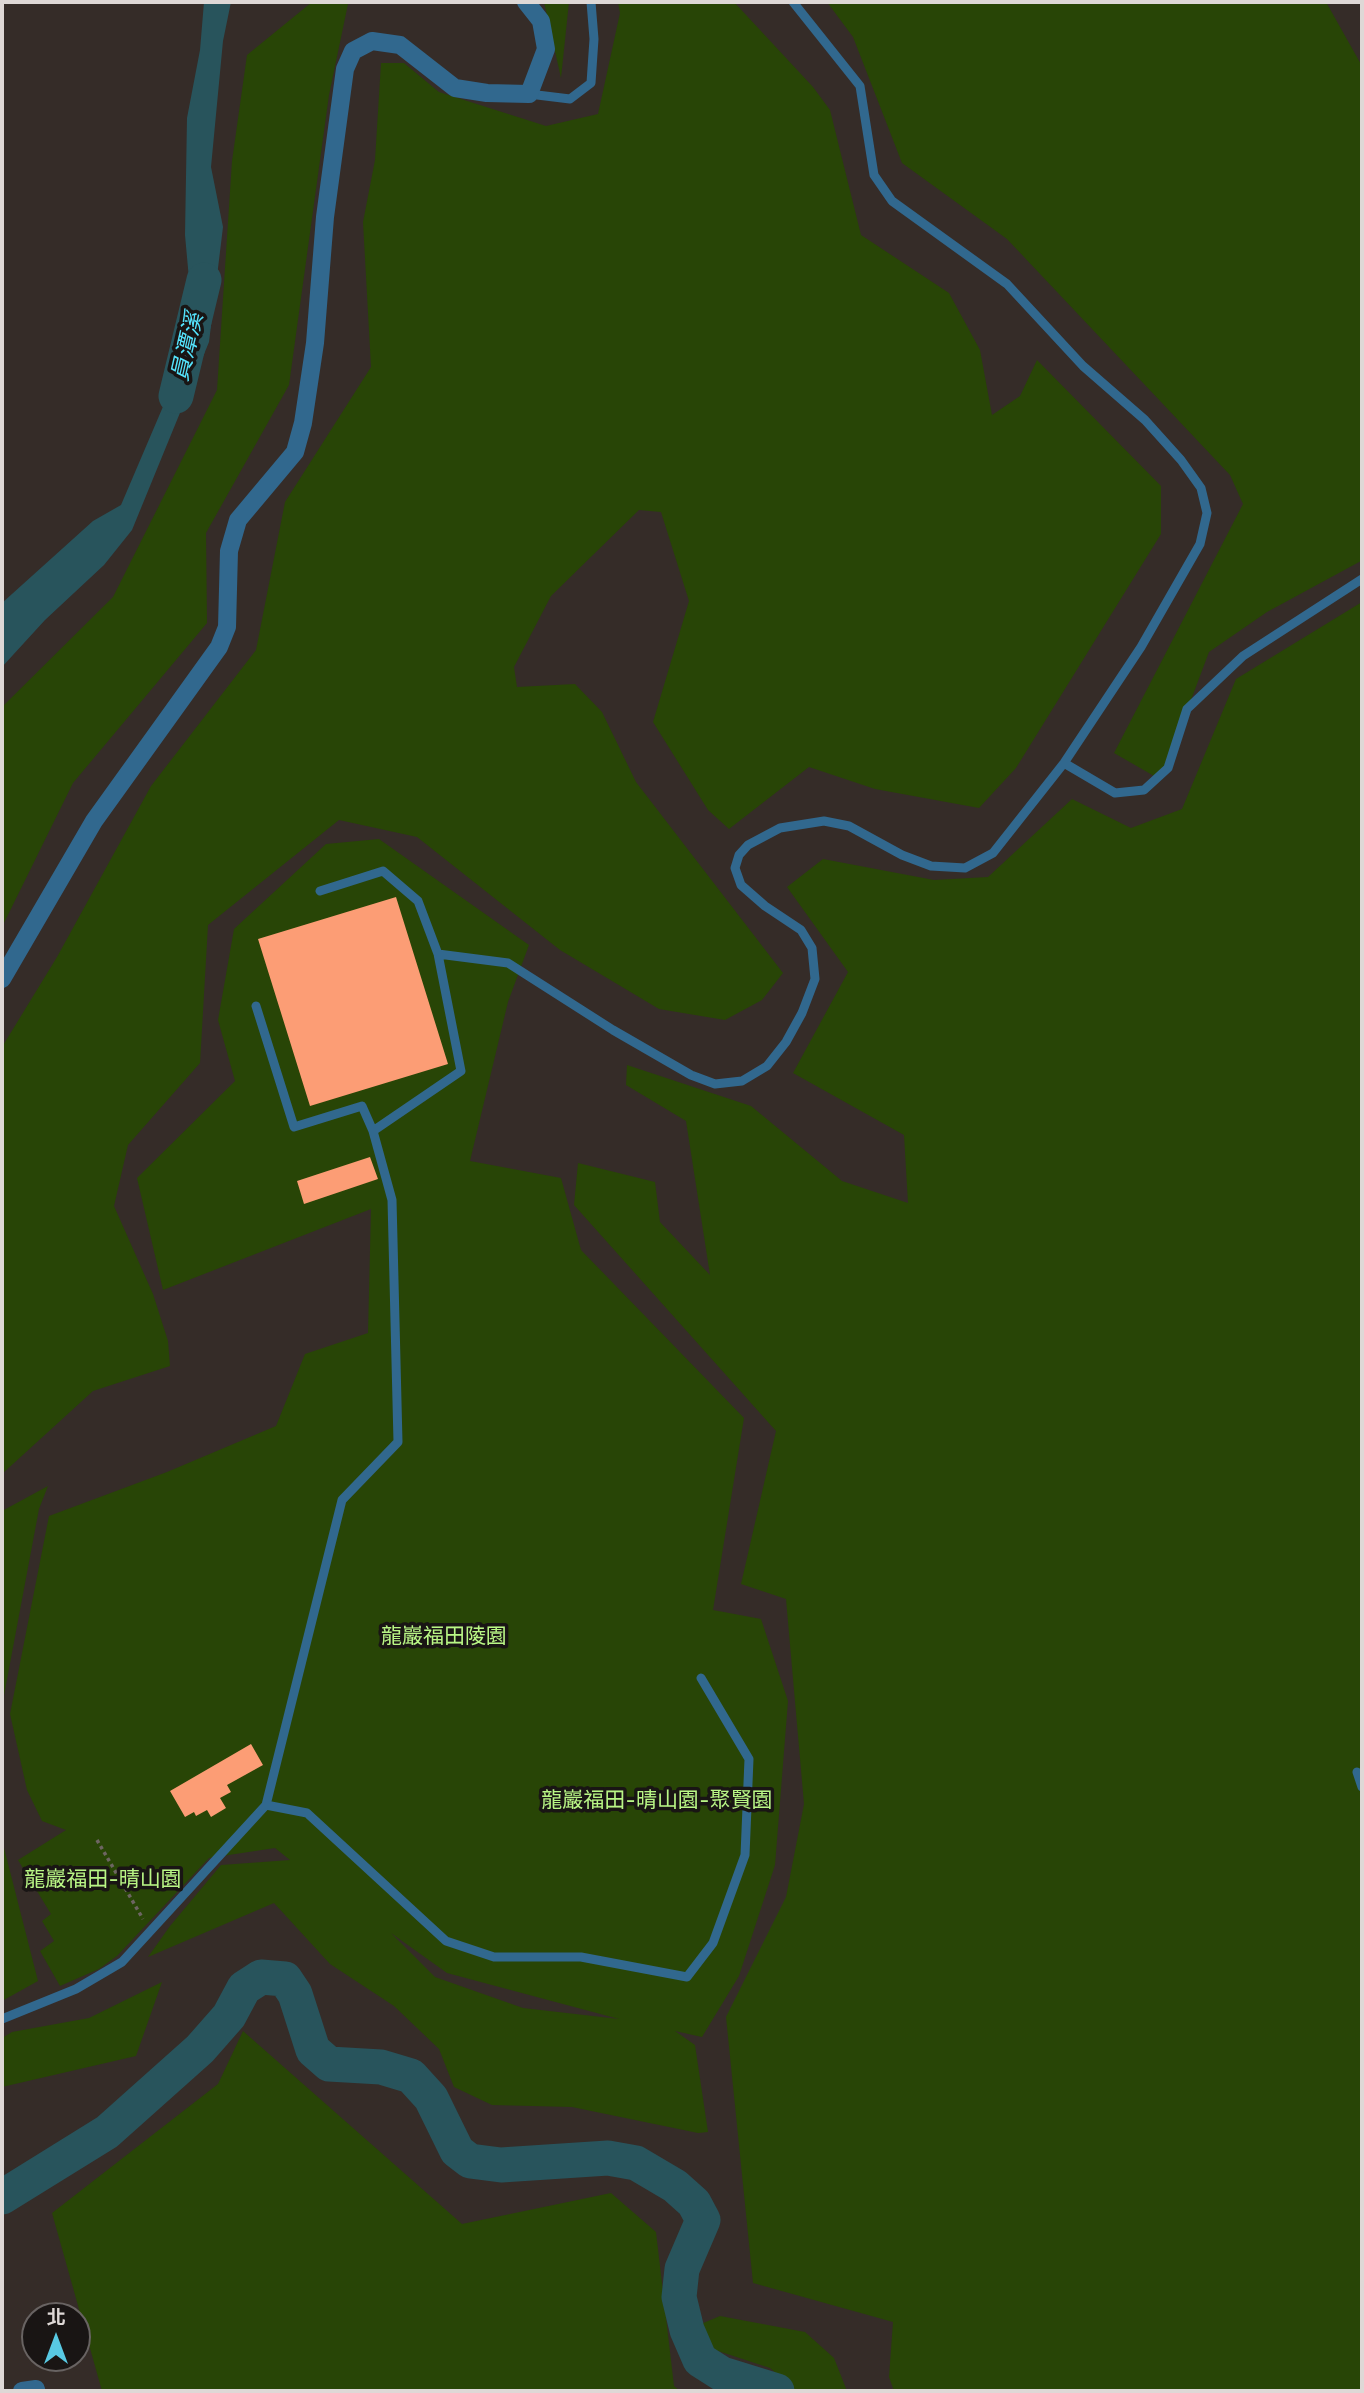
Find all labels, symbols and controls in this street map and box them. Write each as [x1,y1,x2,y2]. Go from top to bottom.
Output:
water label: 員潭溪 [167,310,209,384]
park label: 龍巖福田陵園 [381,1624,507,1650]
park label: 龍巖福田-晴山園-聚賢園 [541,1788,773,1814]
park label: 龍巖福田-晴山園 [24,1867,182,1893]
north arrow [21,2302,91,2372]
text: 北 [46,2306,66,2329]

